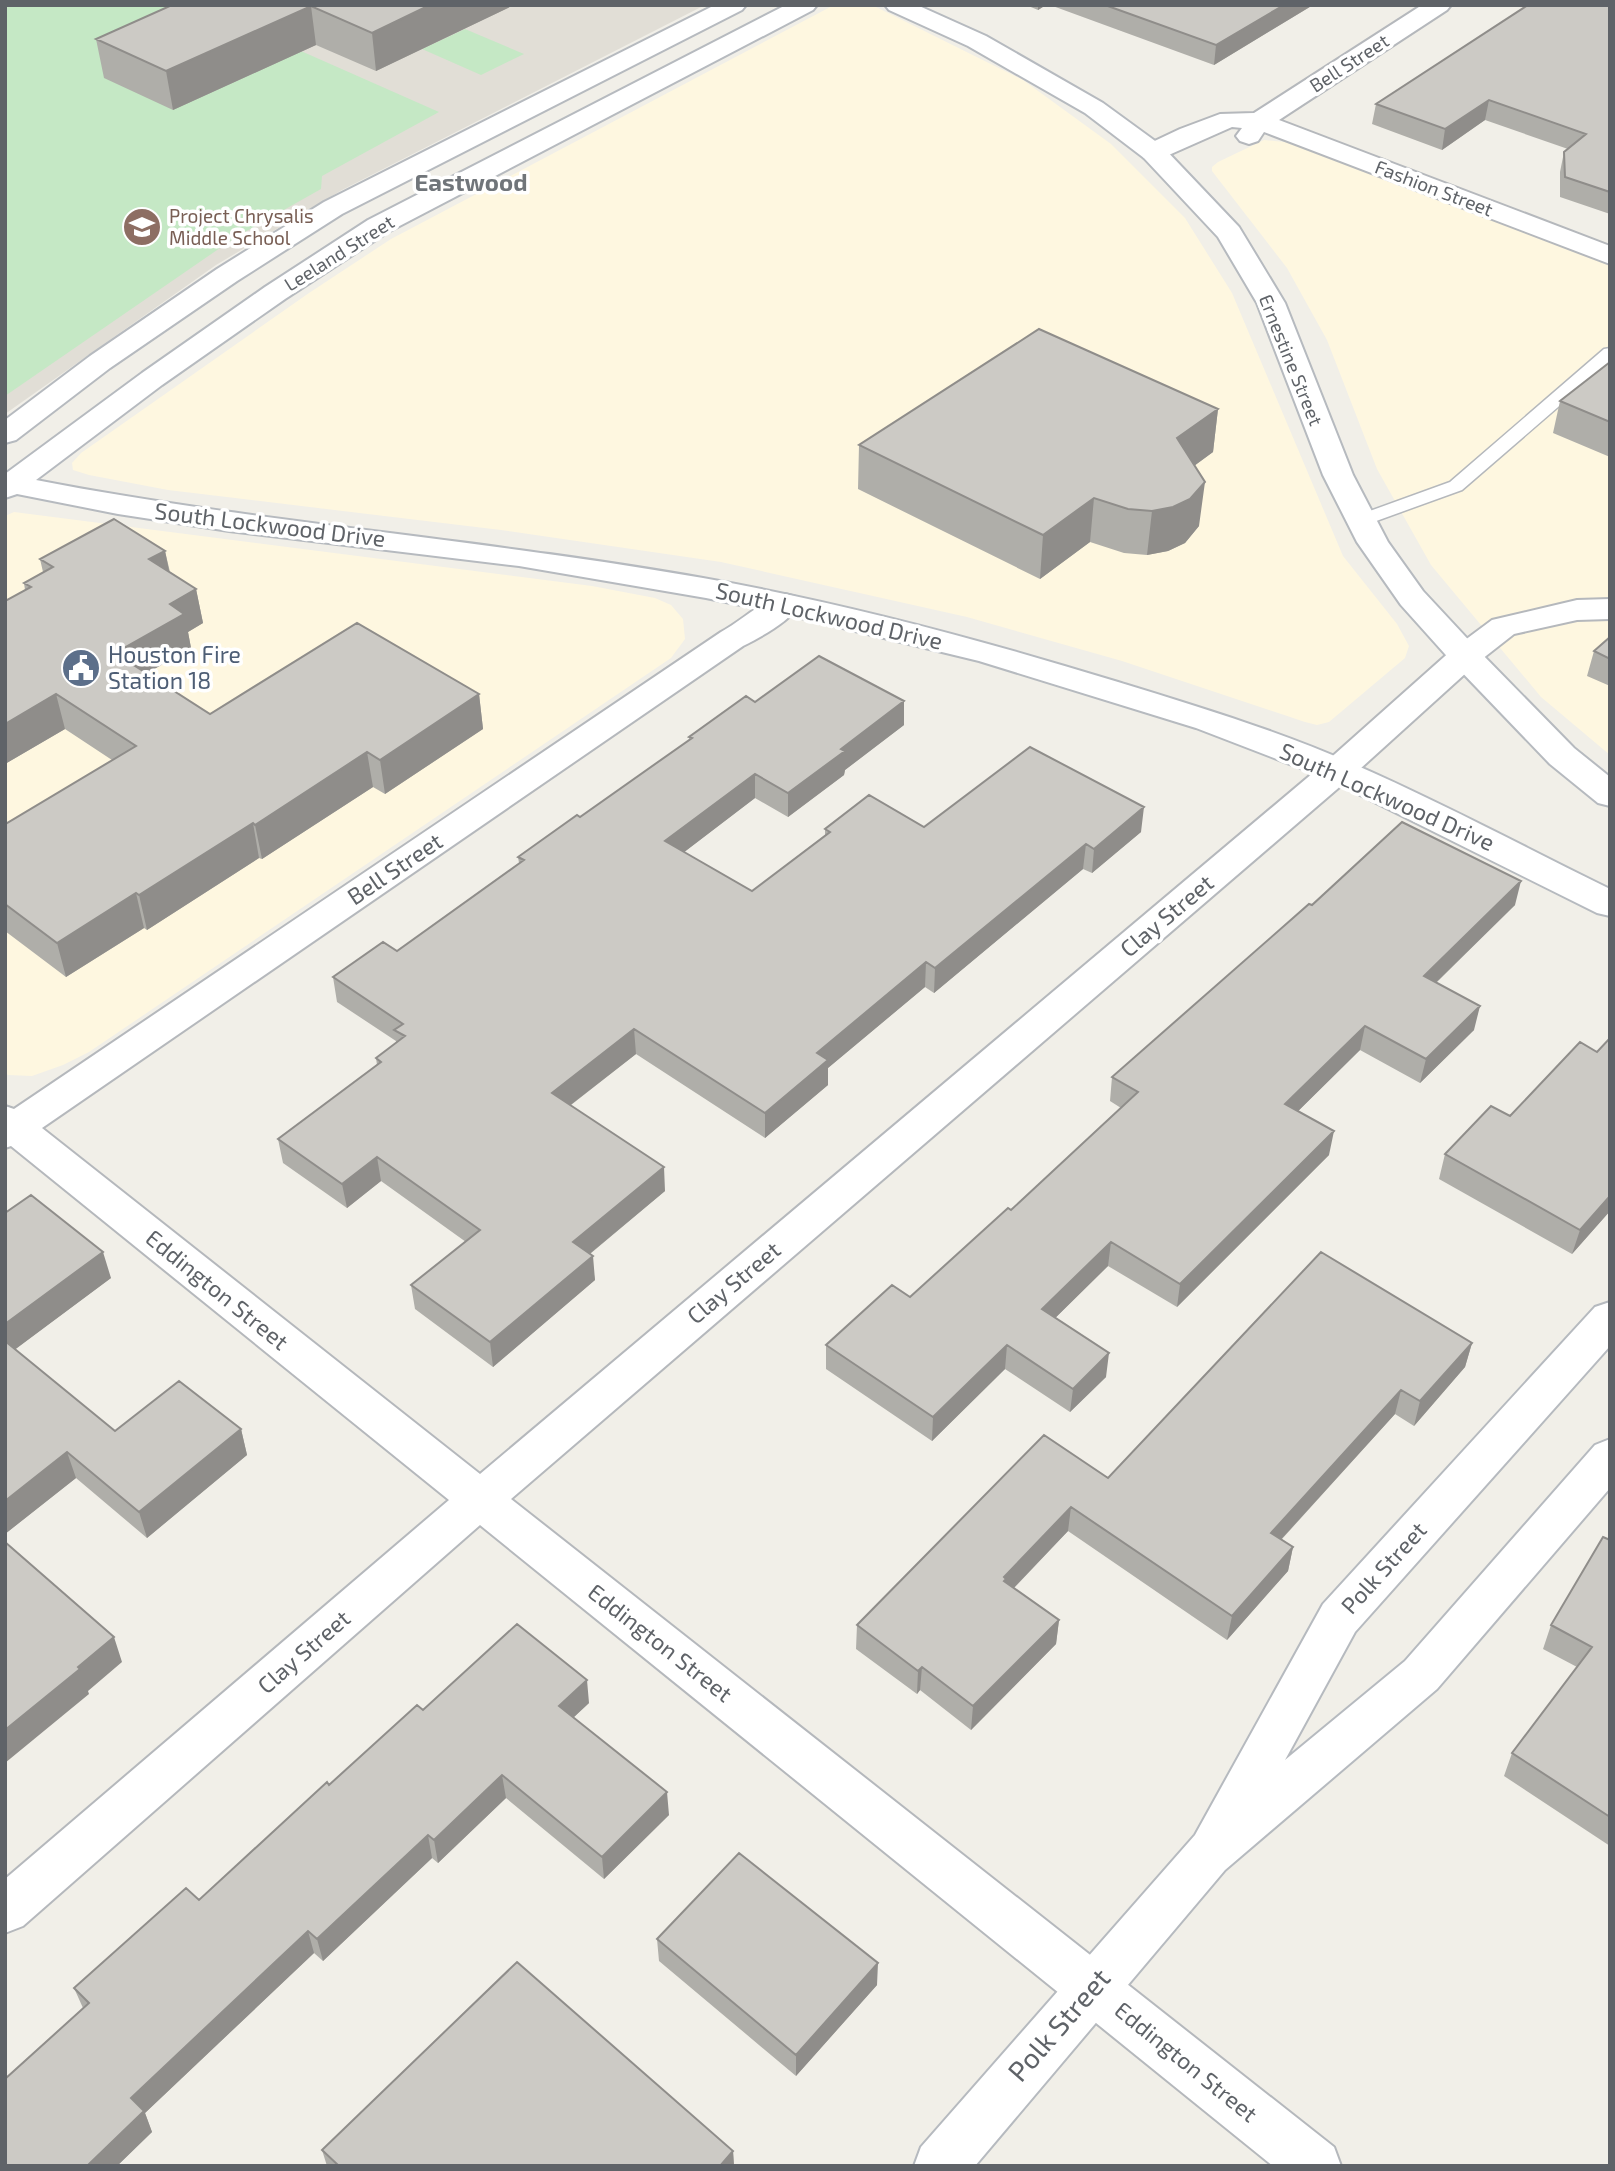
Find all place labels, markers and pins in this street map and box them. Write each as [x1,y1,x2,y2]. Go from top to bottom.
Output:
place label: Project Chrysalis Middle School [169,204,314,249]
school or university icon: Project Chrysalis Middle School [121,206,163,248]
place label: Houston Fire Station 18 [108,640,241,694]
public building icon: Houston Fire Station 18 [60,647,102,689]

